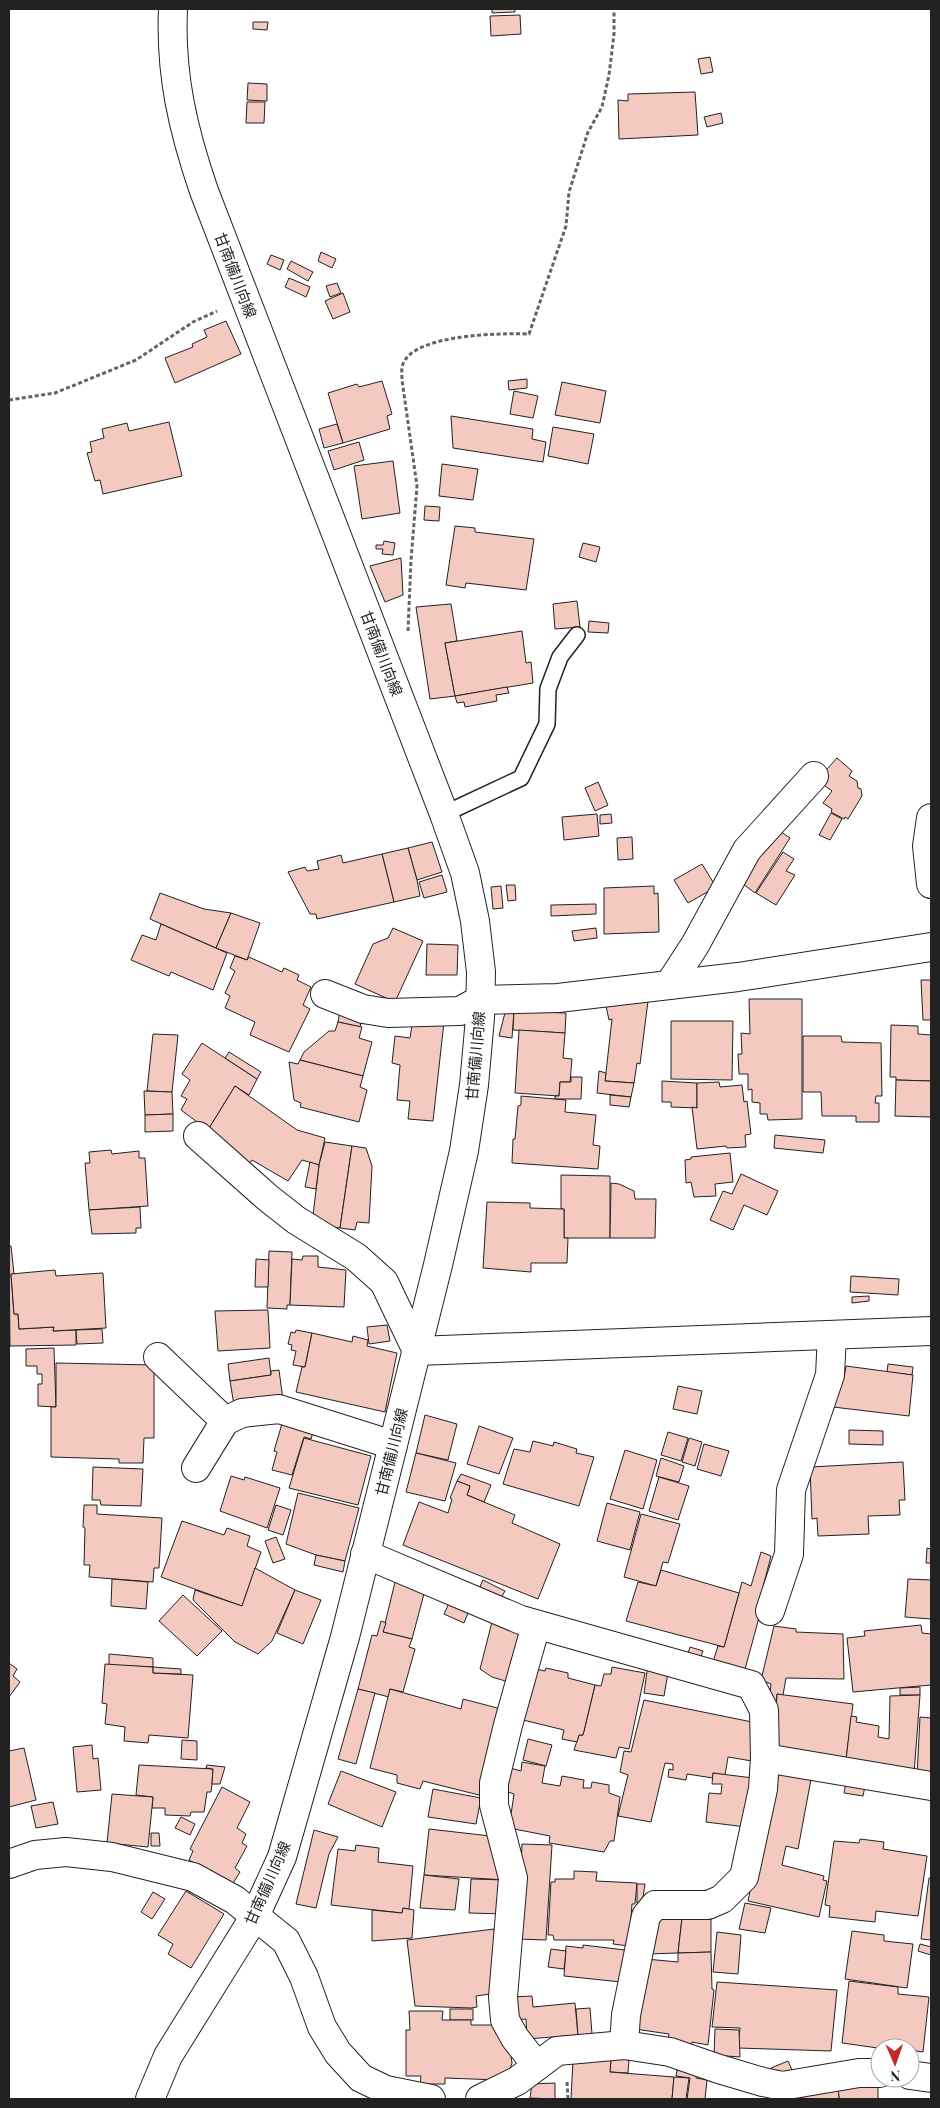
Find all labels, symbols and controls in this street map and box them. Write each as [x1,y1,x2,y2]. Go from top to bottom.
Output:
street label: 甘南備川向線 [211,229,261,321]
street label: 甘南備川向線 [357,607,407,699]
street label: 甘南備川向線 [461,1010,489,1102]
street label: 甘南備川向線 [370,1406,412,1498]
street label: 甘南備川向線 [240,1838,294,1928]
north arrow [870,2038,920,2088]
text: N [890,2067,901,2086]

